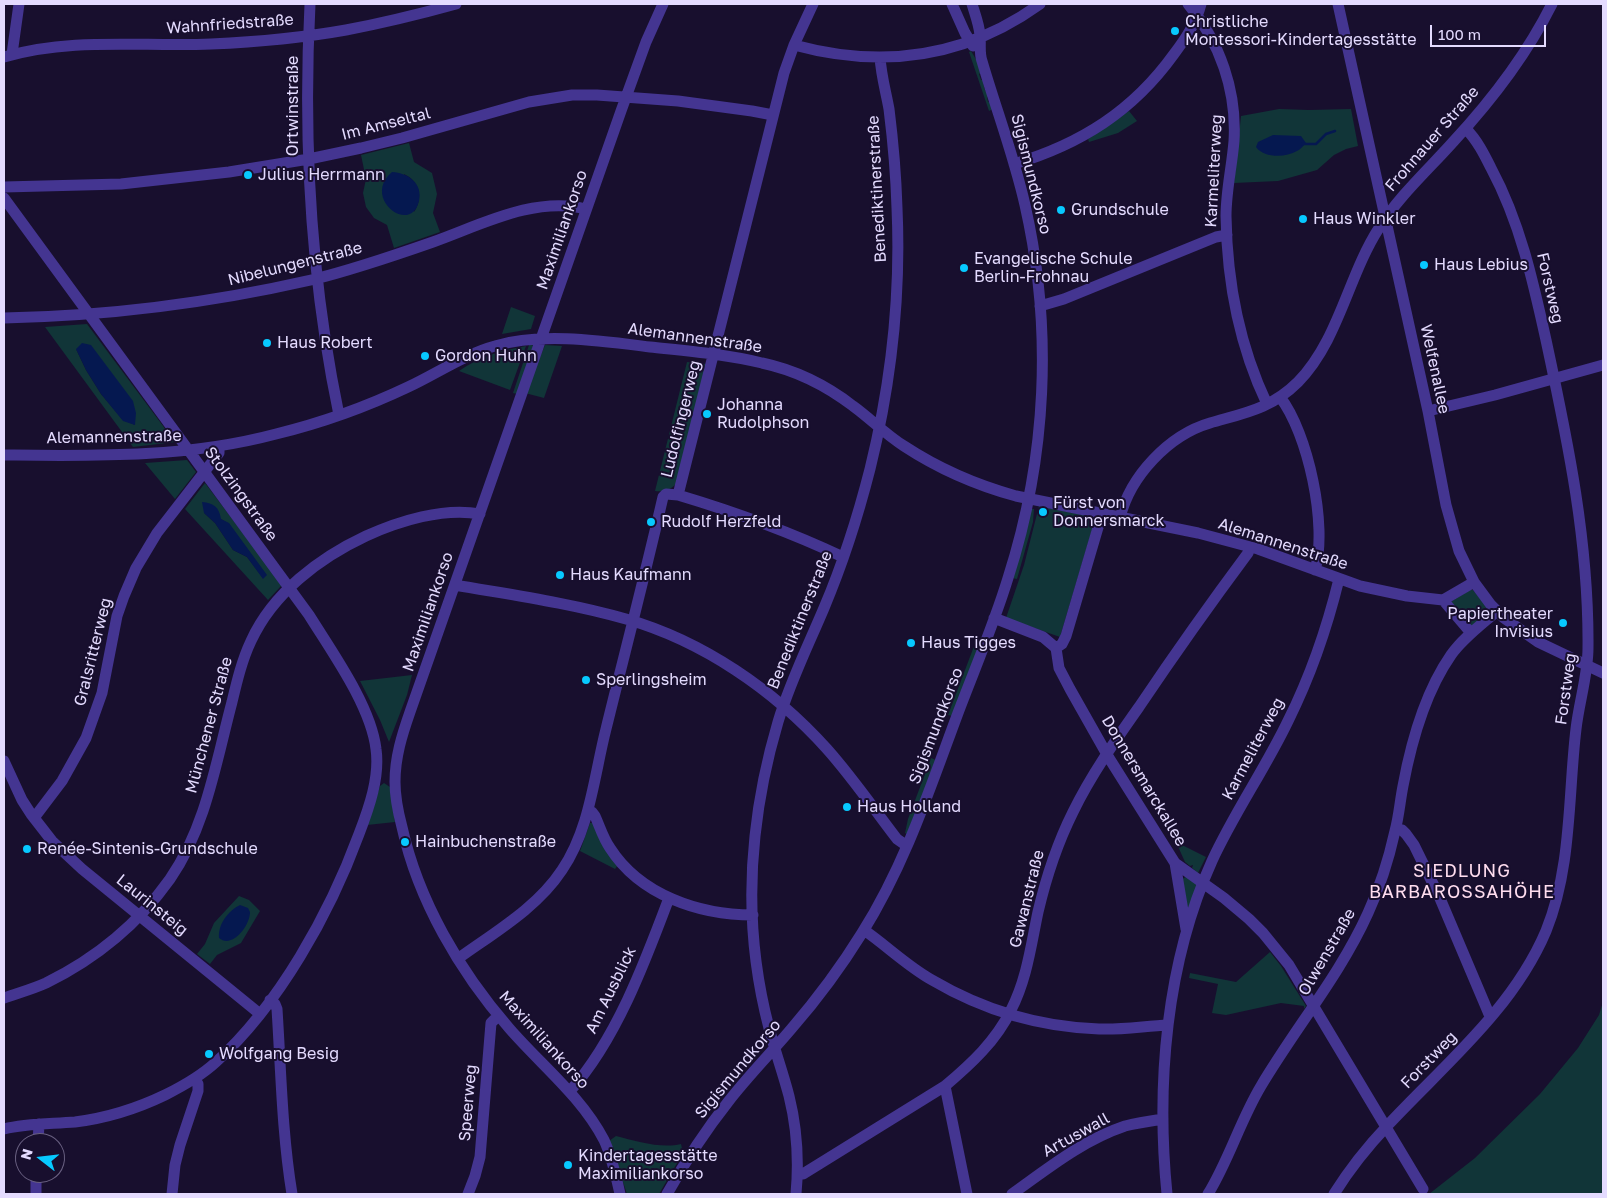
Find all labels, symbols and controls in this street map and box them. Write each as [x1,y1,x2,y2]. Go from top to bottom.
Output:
street label: Wahnfriedstraße [166,10,294,38]
place label: Christliche Montessori-Kindertagesstätte [1185,12,1416,50]
scale bar [1432,15,1548,47]
marker: Christliche Montessori-Kindertagesstätte [1169,25,1181,37]
text: 100 m [1438,25,1481,43]
street label: Ortwinstraße [283,56,303,156]
street label: Frohnauer Straße [1381,82,1483,196]
street label: Im Amseltal [339,104,433,144]
street label: Sigismundkorso [1007,112,1055,236]
street label: Karmeliterweg [1201,114,1227,228]
street label: Benediktinerstraße [864,115,890,263]
place label: Julius Herrmann [258,165,385,185]
street label: Maximiliankorso [533,168,591,292]
marker: Julius Herrmann [242,169,254,181]
place label: Grundschule [1071,200,1169,220]
marker: Grundschule [1055,204,1067,216]
place label: Haus Winkler [1313,209,1415,229]
marker: Haus Winkler [1297,213,1309,225]
street label: Nibelungenstraße [226,238,364,290]
place label: Evangelische Schule Berlin-Frohnau [974,249,1133,287]
street label: Forstweg [1533,251,1567,325]
place label: Haus Lebius [1434,255,1528,275]
marker: Haus Lebius [1418,259,1430,271]
marker: Evangelische Schule Berlin-Frohnau [958,262,970,274]
street label: Alemannenstraße [627,319,763,357]
street label: Welfenallee [1416,322,1454,416]
place label: Haus Robert [277,333,373,353]
marker: Haus Robert [261,337,273,349]
place label: Gordon Huhn [435,346,537,366]
marker: Gordon Huhn [419,350,431,362]
street label: Ludolfingerweg [657,358,705,480]
place label: Johanna Rudolphson [717,395,809,433]
marker: Johanna Rudolphson [701,408,713,420]
street label: Alemannenstraße [46,426,182,448]
street label: Stolzingstraße [200,443,282,545]
place label: Fürst von Donnersmarck [1053,493,1165,531]
marker: Fürst von Donnersmarck [1037,506,1049,518]
place label: Rudolf Herzfeld [661,512,781,532]
street label: Alemannenstraße [1216,514,1350,574]
marker: Rudolf Herzfeld [645,516,657,528]
street label: Benediktinerstraße [764,548,836,692]
street label: Maximiliankorso [399,550,457,674]
place label: Haus Kaufmann [570,565,692,585]
marker: Haus Kaufmann [554,569,566,581]
street label: Gralsritterweg [70,596,116,708]
place label: Papiertheater Invisius [1447,604,1553,642]
marker: Papiertheater Invisius [1557,617,1569,629]
place label: Haus Tigges [921,633,1016,653]
marker: Haus Tigges [905,637,917,649]
street label: Forstweg [1551,652,1581,726]
street label: Münchener Straße [182,655,236,795]
street label: Sigismundkorso [905,665,967,787]
place label: Sperlingsheim [596,670,707,690]
marker: Sperlingsheim [580,674,592,686]
street label: Karmeliterweg [1218,695,1288,803]
street label: Donnersmarckallee [1097,712,1191,850]
place label: Haus Holland [857,797,961,817]
marker: Haus Holland [841,801,853,813]
place label: Hainbuchenstraße [415,832,556,852]
marker: Hainbuchenstraße [399,836,411,848]
place label: Renée-Sintenis-Grundschule [37,839,258,859]
marker: Renée-Sintenis-Grundschule [21,843,33,855]
street label: Gawanstraße [1006,848,1048,950]
district label: SIEDLUNG BARBAROSSAHÖHE [1367,860,1557,902]
street label: Laurinsteig [112,870,192,940]
street label: Olwenstraße [1294,905,1360,999]
street label: Am Ausblick [582,943,640,1037]
street label: Maximiliankorso [495,987,593,1093]
street label: Sigismundkorso [691,1016,785,1122]
street label: Forstweg [1397,1027,1461,1093]
place label: Wolfgang Besig [219,1044,339,1064]
marker: Wolfgang Besig [203,1048,215,1060]
street label: Speerweg [455,1064,481,1142]
street label: Artuswall [1039,1109,1113,1161]
north arrow [15,1133,65,1183]
place label: Kindertagesstätte Maximiliankorso [578,1146,718,1184]
text: N [16,1147,36,1161]
marker: Kindertagesstätte Maximiliankorso [562,1159,574,1171]

